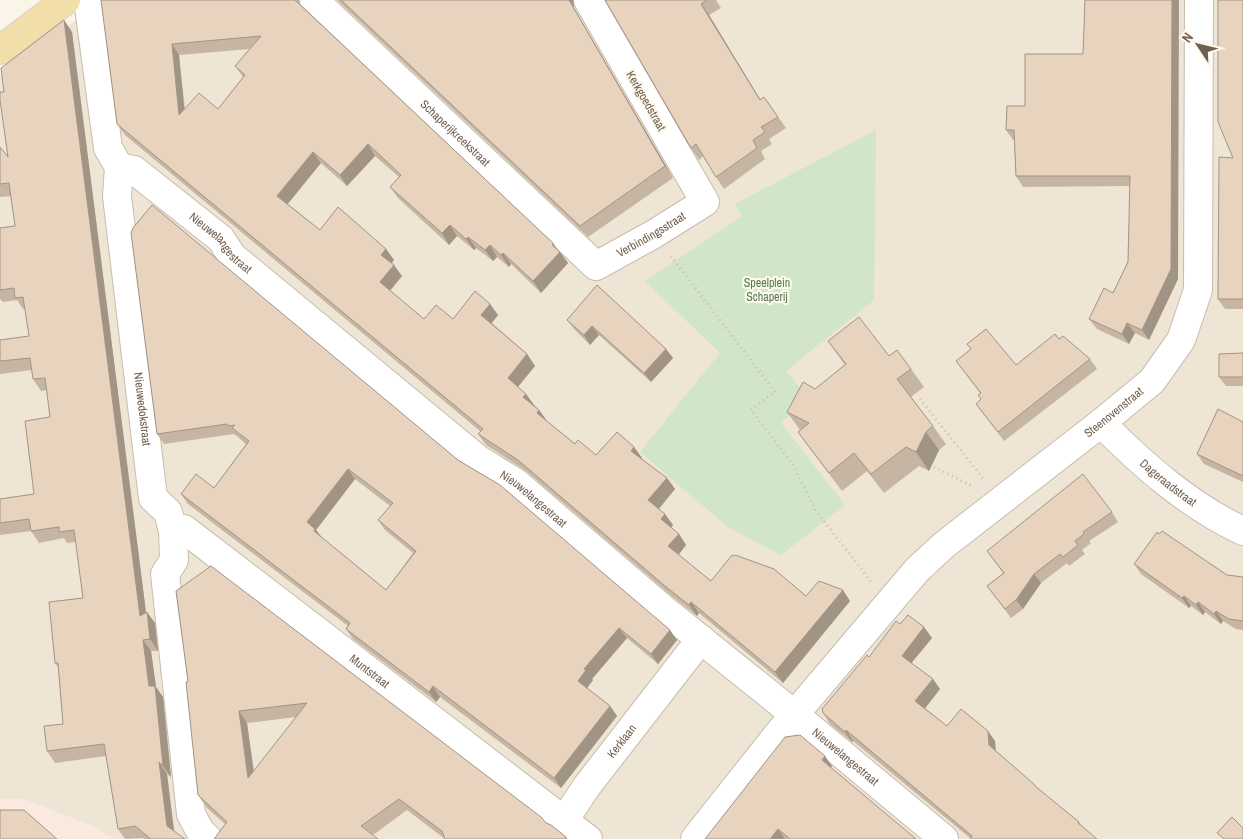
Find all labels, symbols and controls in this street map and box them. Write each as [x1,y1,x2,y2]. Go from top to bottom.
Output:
north arrow [1173,20,1223,70]
text: N [1178,29,1197,46]
street label: Kerkgoedstraat [622,68,670,134]
street label: Schaperijkreekstraat [417,96,494,170]
street label: Verbindingsstraat [614,208,689,261]
street label: Nieuwelangestraat [186,209,255,277]
park label: Speelplein Schaperij [744,275,790,305]
street label: Nieuwedokstraat [130,371,155,447]
street label: Steenovenstraat [1081,383,1147,441]
street label: Dageraadstraat [1136,456,1200,510]
street label: Nieuwelangestraat [497,467,570,531]
street label: Muntstraat [346,651,393,692]
street label: Kerklaan [604,721,640,761]
street label: Nieuwelangestraat [809,725,882,790]

